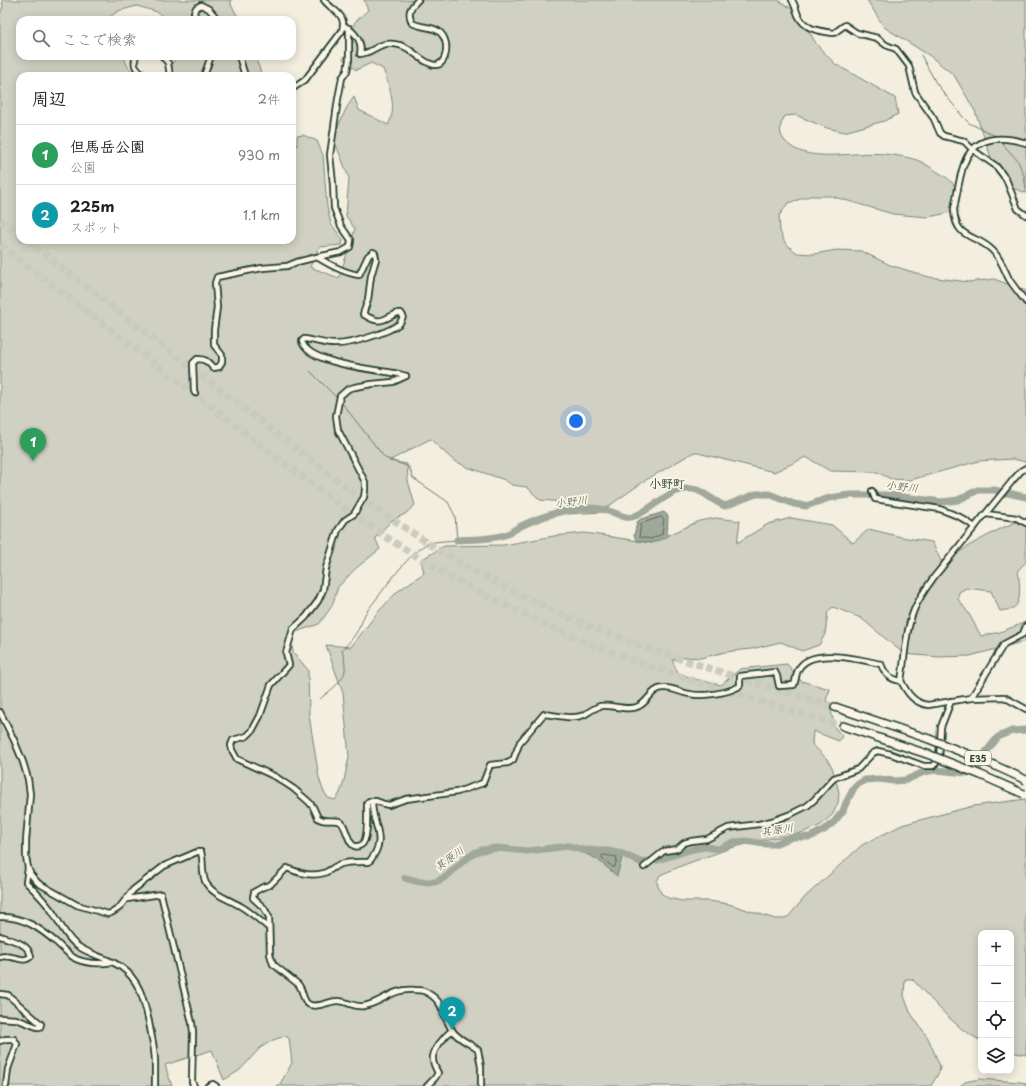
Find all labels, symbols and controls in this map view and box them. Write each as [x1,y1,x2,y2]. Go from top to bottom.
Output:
search box [16,16,296,60]
icon: search [30,27,52,49]
text: ここで検索 [62,27,137,50]
text: 周辺 [32,85,66,111]
text: 2件 [258,89,280,108]
text: 但馬岳公園 [70,134,145,157]
text: 1 [42,145,48,164]
text: 930 m [238,145,280,164]
text: 公園 [70,157,96,176]
text: 225m [70,194,114,217]
text: 2 [40,205,50,224]
text: 1.1 km [243,205,280,224]
text: スポット [70,217,122,236]
your location [566,411,586,431]
pin: 1 [20,428,46,461]
district label: 小野町 [649,474,685,492]
water label: 小野川 [885,476,919,496]
water label: 小野川 [554,491,588,511]
road number: E35 [965,751,991,765]
water label: 其原川 [759,818,795,840]
water label: 其原川 [431,841,467,875]
map controls [978,930,1014,1074]
button: + [978,930,1014,966]
button: − [978,966,1014,1002]
pin: 2 [439,997,465,1030]
button: locate [978,1002,1014,1038]
button: layers [978,1038,1014,1074]

